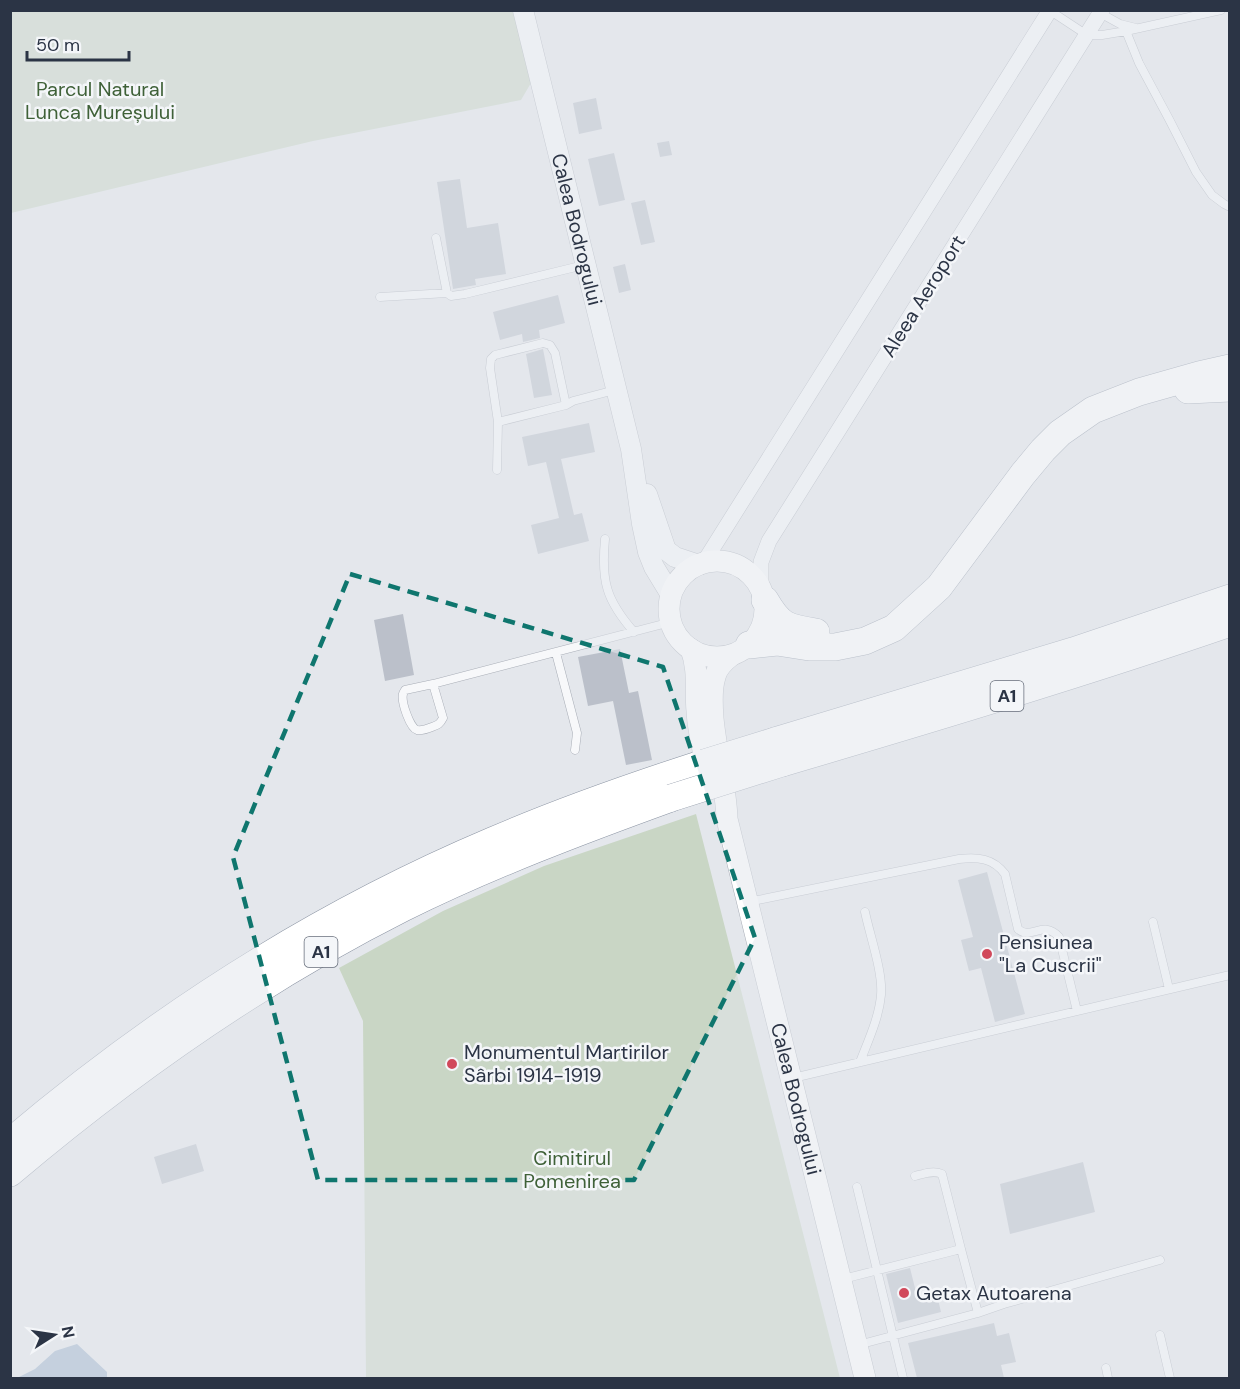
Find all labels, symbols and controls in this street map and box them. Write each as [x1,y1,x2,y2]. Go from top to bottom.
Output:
scale bar [27,24,129,62]
text: 50 m [36,33,80,57]
park label: Parcul Natural Lunca Mureșului [25,76,175,125]
street label: Calea Bodrogului [546,151,608,308]
street label: Aleea Aeroport [875,230,971,362]
road number: A1 [990,681,1024,711]
place label: Pensiunea "La Cuscrii" [999,929,1102,978]
road number: A1 [304,937,338,967]
marker: Pensiunea "La Cuscrii" [980,947,994,961]
street label: Calea Bodrogului [765,1020,827,1178]
place label: Monumentul Martirilor Sârbi 1914-1919 [464,1039,669,1088]
marker: Monumentul Martirilor Sârbi 1914-1919 [445,1057,459,1071]
park label: Cimitirul Pomenirea [523,1145,621,1194]
place label: Getax Autoarena [916,1280,1072,1306]
marker: Getax Autoarena [897,1286,911,1300]
north arrow [24,1305,84,1365]
text: N [57,1324,80,1340]

